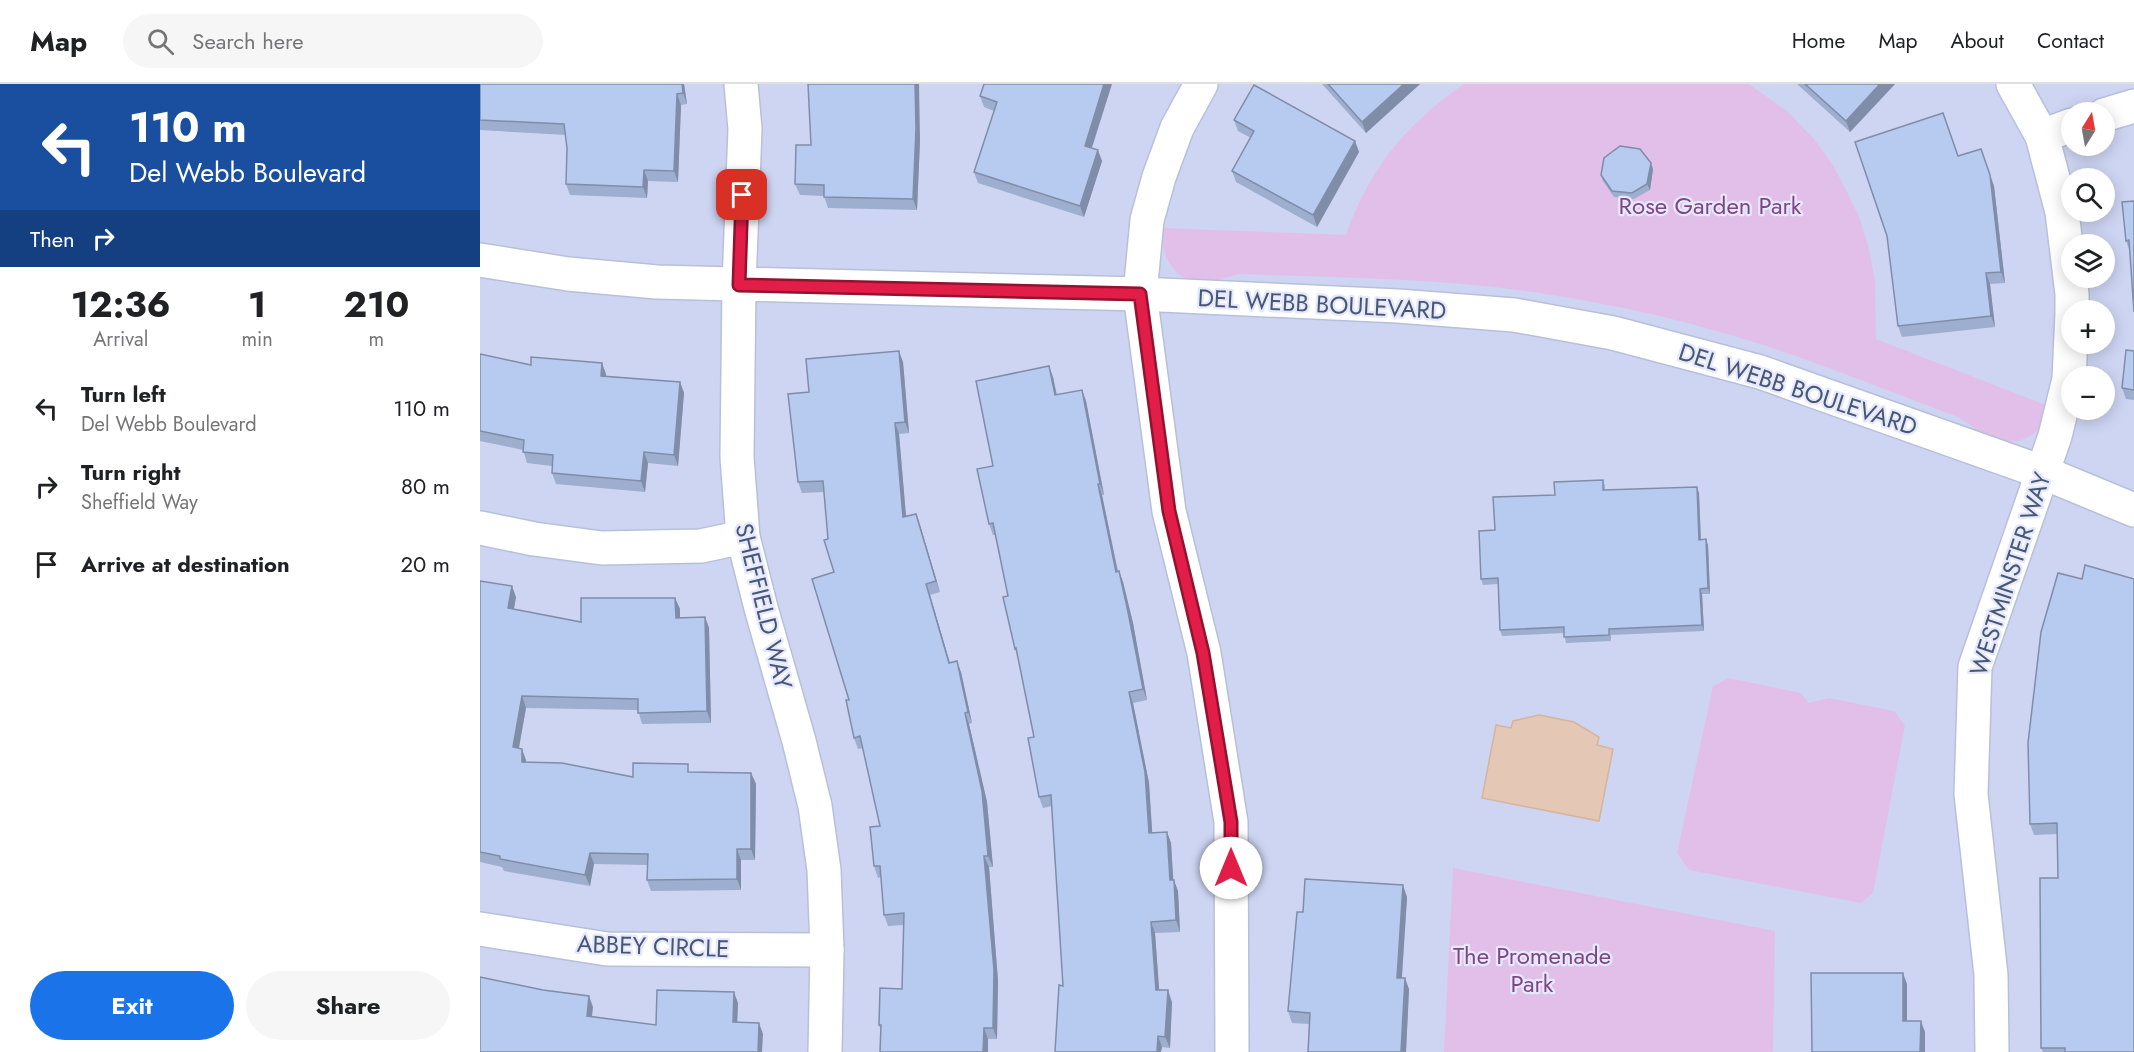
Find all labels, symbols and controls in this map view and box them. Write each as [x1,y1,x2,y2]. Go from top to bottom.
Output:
search box [123,14,543,68]
text: Map [30,21,87,62]
icon: search [144,25,177,58]
text: Search here [192,25,304,57]
text: Home [1792,26,1845,56]
text: Map [1878,26,1918,56]
text: About [1951,26,2004,56]
text: Contact [2037,26,2104,56]
text: 110 m [129,97,247,158]
north arrow [2061,102,2115,156]
map controls [2061,102,2115,420]
icon: left [30,108,108,186]
text: Del Webb Boulevard [129,153,366,192]
button: search [2061,168,2115,222]
pin [716,169,767,220]
icon: arrive [725,178,758,211]
park label: Rose Garden Park [1619,188,1802,223]
icon: right [87,222,120,255]
text: Then [30,223,75,255]
button: layers [2061,234,2115,288]
text: 12:36 [71,278,171,330]
text: 1 [248,278,266,330]
text: 210 [343,278,409,330]
street label: DEL WEBB BOULEVARD [1197,280,1447,328]
button: + [2061,300,2115,354]
text: Arrival [93,325,148,354]
text: min [241,325,273,354]
text: m [369,325,384,354]
street label: DEL WEBB BOULEVARD [1674,334,1922,444]
button: − [2061,366,2115,420]
text: Turn left [81,378,166,410]
icon: left [30,392,63,425]
text: 110 m [393,392,450,424]
text: Del Webb Boulevard [81,410,257,439]
text: Turn right [81,456,181,488]
street label: WESTMINSTER WAY [1961,467,2060,680]
icon: right [30,470,63,503]
text: 80 m [401,470,450,502]
text: Sheffield Way [81,488,198,517]
street label: SHEFFIELD WAY [726,519,802,693]
icon: arrive [30,548,63,581]
text: Arrive at destination [81,548,290,580]
text: 20 m [401,548,450,580]
position arrow [1199,836,1263,900]
street label: ABBEY CIRCLE [576,926,730,966]
park label: The Promenade Park [1453,938,1611,1001]
button: Exit [30,971,234,1040]
button: Share [246,971,450,1040]

